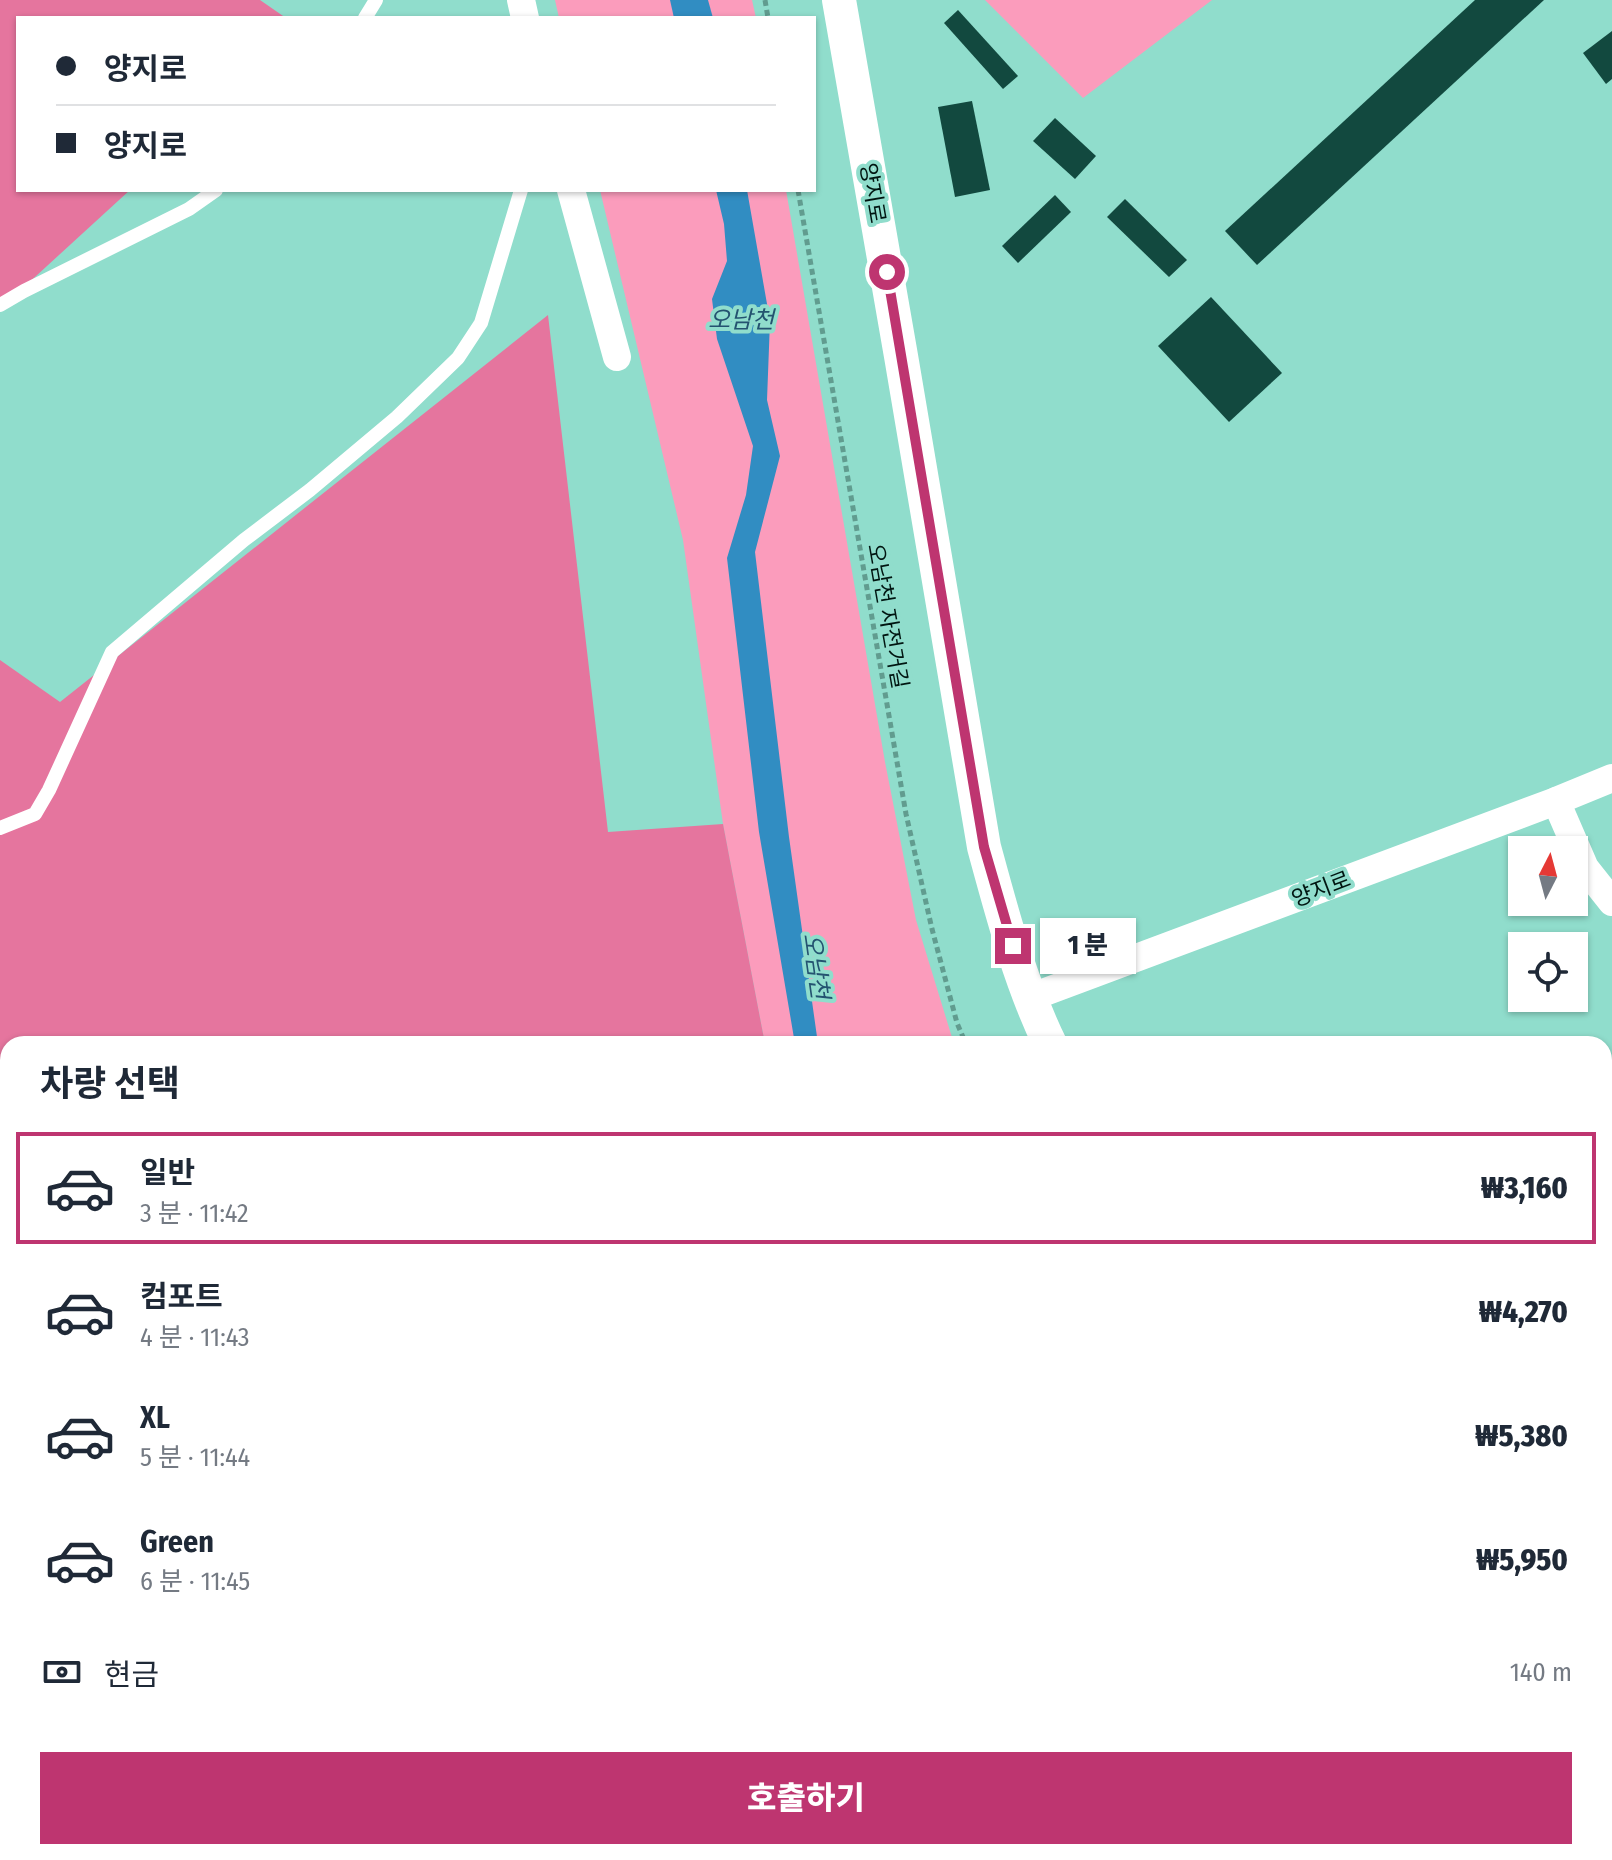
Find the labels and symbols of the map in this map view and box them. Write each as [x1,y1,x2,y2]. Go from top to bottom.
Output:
street label: 양지로 [854,161,892,225]
route start [869,254,905,290]
water label: 오남천 [708,306,777,334]
street label: 오남천 자전거길 [862,541,914,691]
north arrow [1508,836,1588,916]
street label: 양지로 [1288,866,1354,912]
callout: 1 분 [1041,918,1137,974]
route end [995,928,1031,964]
water label: 오남천 [798,931,835,1004]

